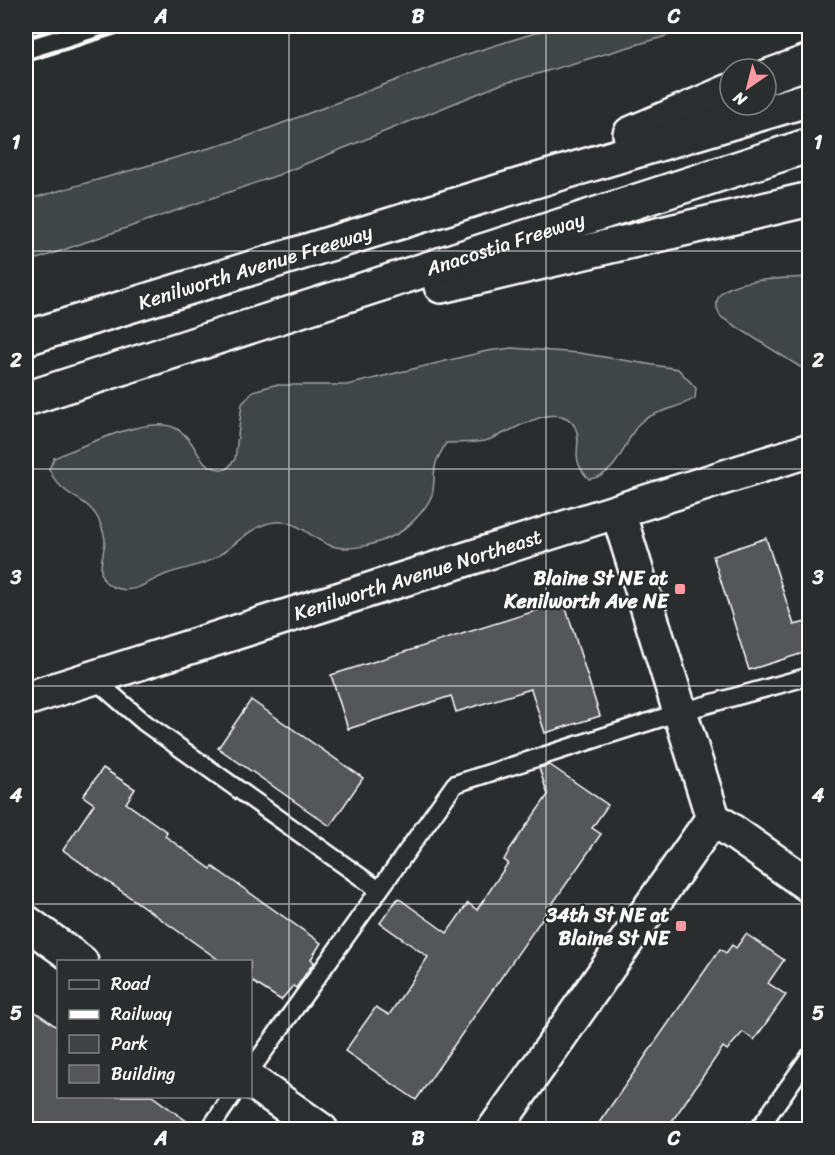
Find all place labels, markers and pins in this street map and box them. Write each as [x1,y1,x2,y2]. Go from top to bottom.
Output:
place label: Blaine St NE at Kenilworth Ave NE [503,561,670,619]
marker: Blaine St NE at Kenilworth Ave NE [673,582,687,596]
place label: 34th St NE at Blaine St NE [545,898,671,956]
marker: 34th St NE at Blaine St NE [674,919,688,933]

